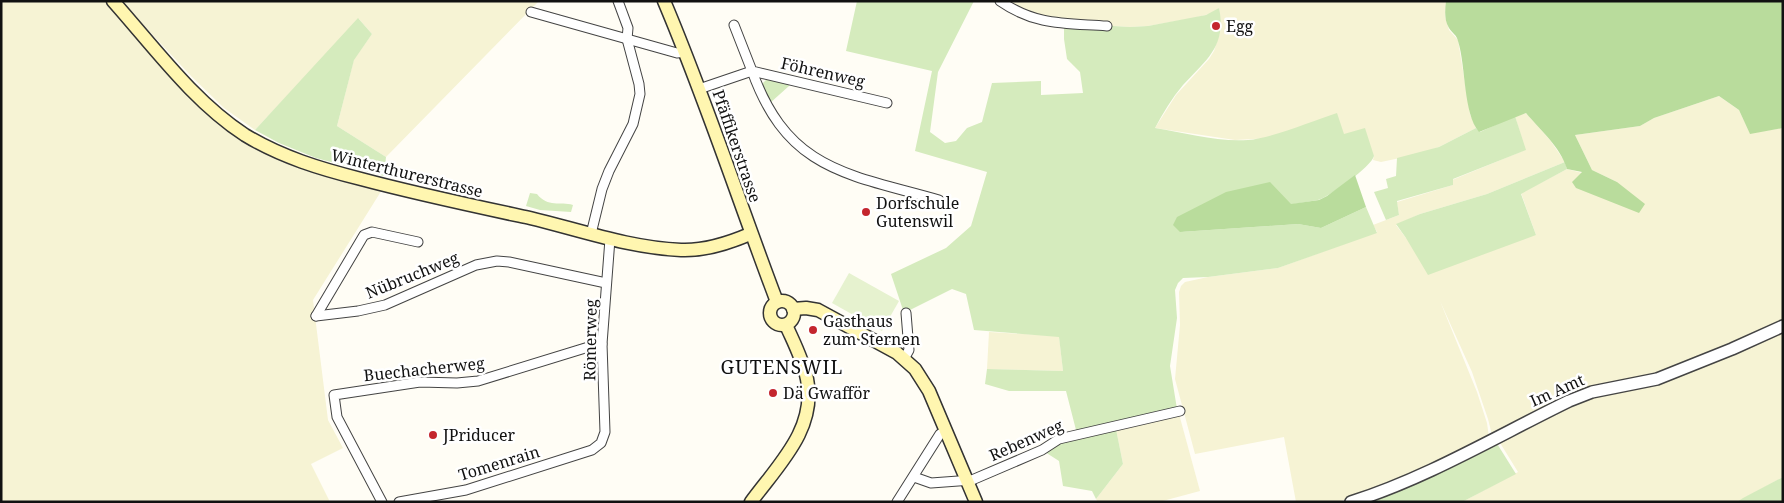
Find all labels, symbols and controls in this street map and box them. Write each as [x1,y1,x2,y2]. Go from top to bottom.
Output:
place label: Egg [1226,15,1254,37]
marker: Egg [1210,20,1222,32]
street label: Föhrenweg [779,52,868,92]
street label: Pfäffikerstrasse [707,87,767,205]
street label: Winterthurerstrasse [329,144,485,202]
place label: Dorfschule Gutenswil [876,192,959,232]
marker: Dorfschule Gutenswil [860,206,872,218]
street label: Nübruchweg [362,246,462,304]
street label: Römerweg [578,298,602,381]
place label: Gasthaus zum Sternen [823,310,920,350]
marker: Gasthaus zum Sternen [807,324,819,336]
street label: Buechacherweg [363,352,486,386]
district label: GUTENSWIL [721,354,843,380]
street label: Im Amt [1526,368,1588,412]
place label: Dä Gwafför [783,382,871,404]
marker: Dä Gwafför [767,387,779,399]
street label: Rebenweg [986,414,1067,466]
place label: JPriducer [442,424,515,446]
marker: JPriducer [427,429,439,441]
street label: Tomenrain [456,440,542,486]

